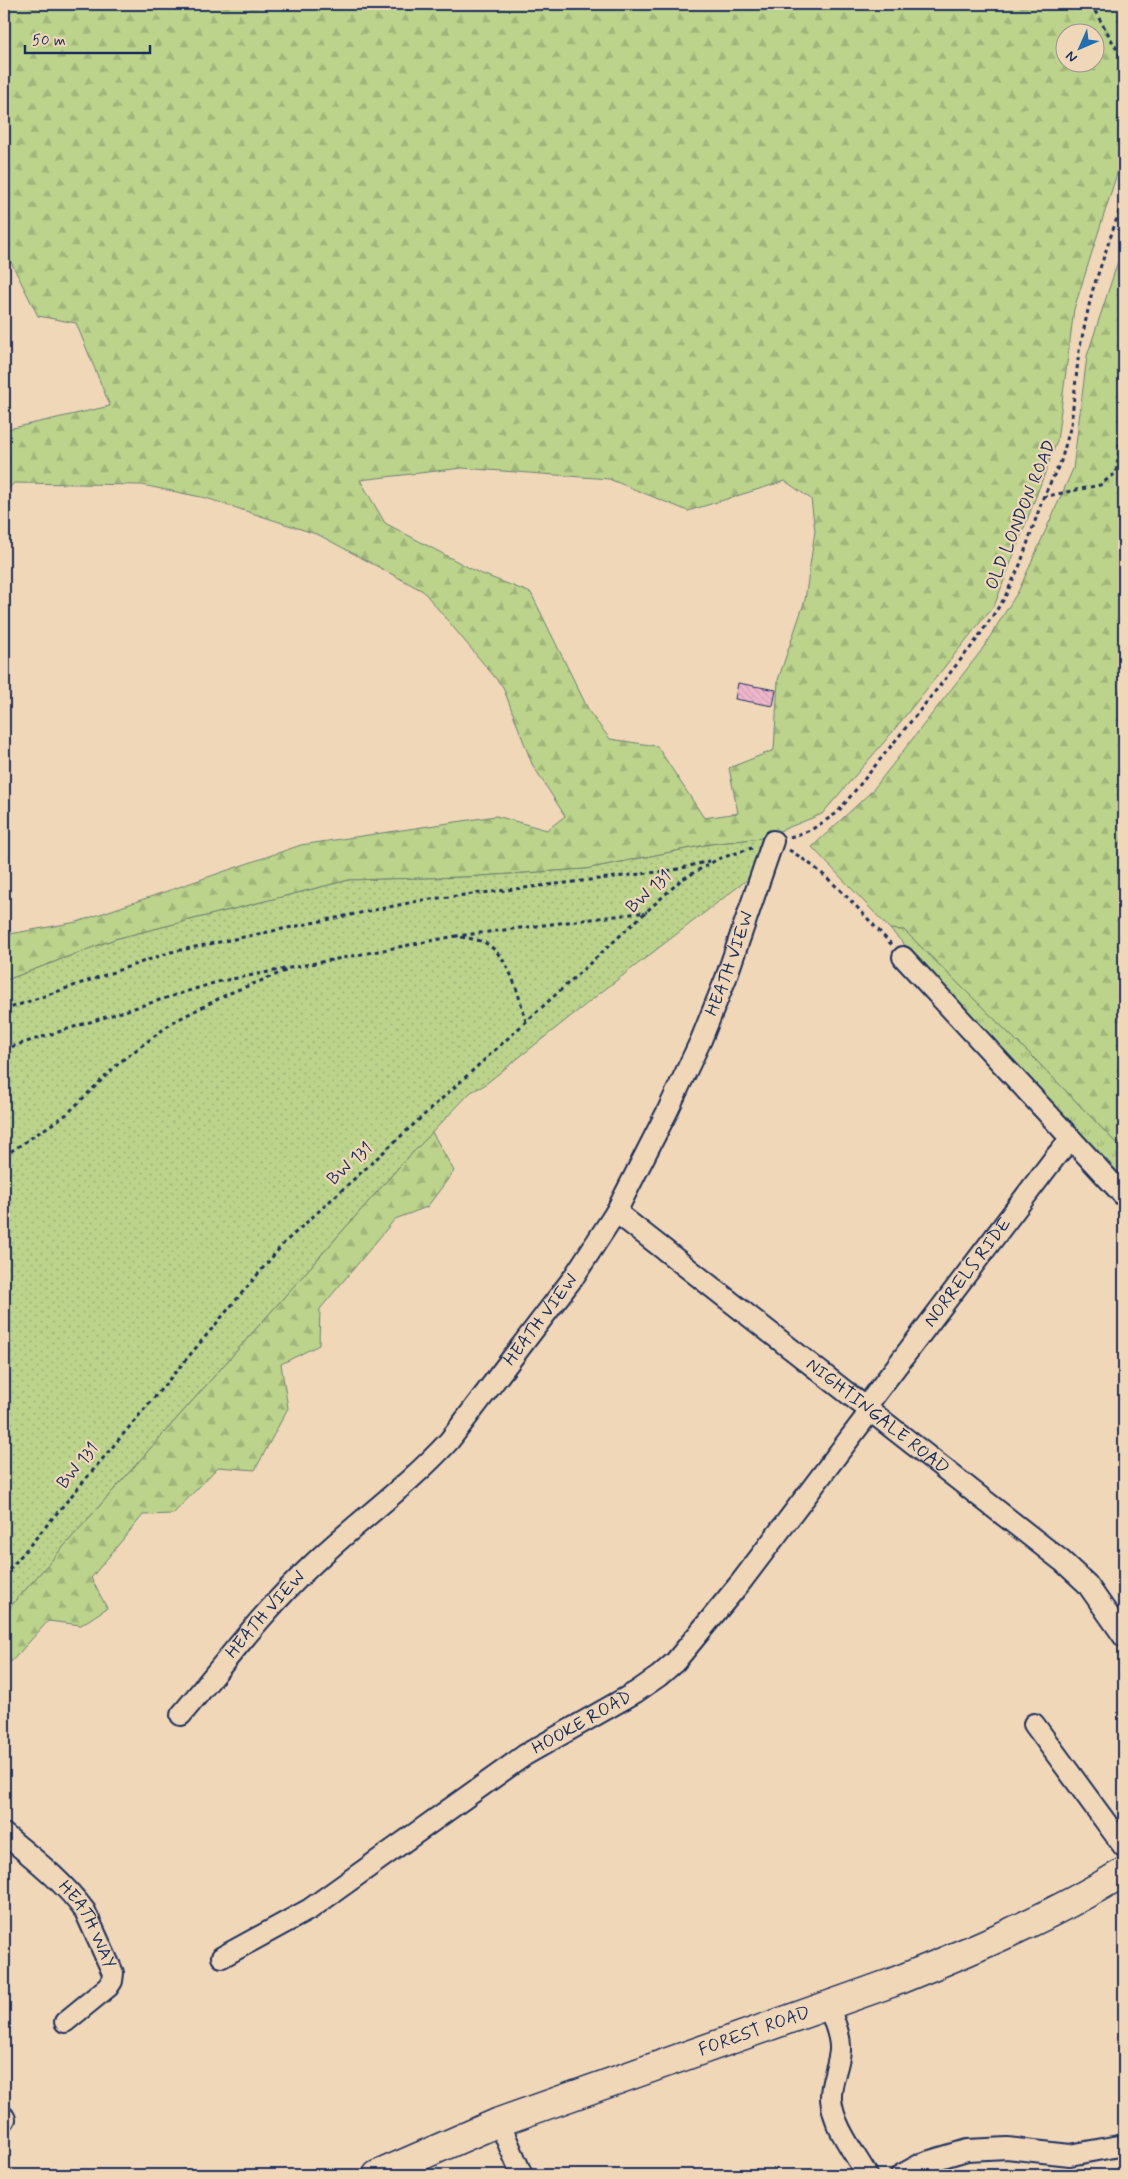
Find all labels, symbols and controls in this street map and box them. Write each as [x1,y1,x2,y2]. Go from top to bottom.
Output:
scale bar [25,22,150,54]
north arrow [1056,22,1106,72]
text: 50 m [32,31,66,51]
text: N [1062,47,1081,66]
street label: OLD LONDON ROAD [980,437,1062,593]
street label: BW 131 [621,865,677,919]
street label: HEATH VIEW [700,909,760,1020]
street label: BW 131 [322,1137,378,1191]
street label: NORRELS RIDE [918,1213,1017,1332]
street label: HEATH VIEW [498,1269,584,1371]
street label: NIGHTINGALE ROAD [801,1353,954,1480]
street label: BW 131 [51,1438,105,1494]
street label: HEATH VIEW [220,1566,311,1664]
street label: HOOKE ROAD [528,1685,636,1761]
street label: HEATH WAY [53,1875,122,1973]
street label: FOREST ROAD [695,2001,813,2062]

